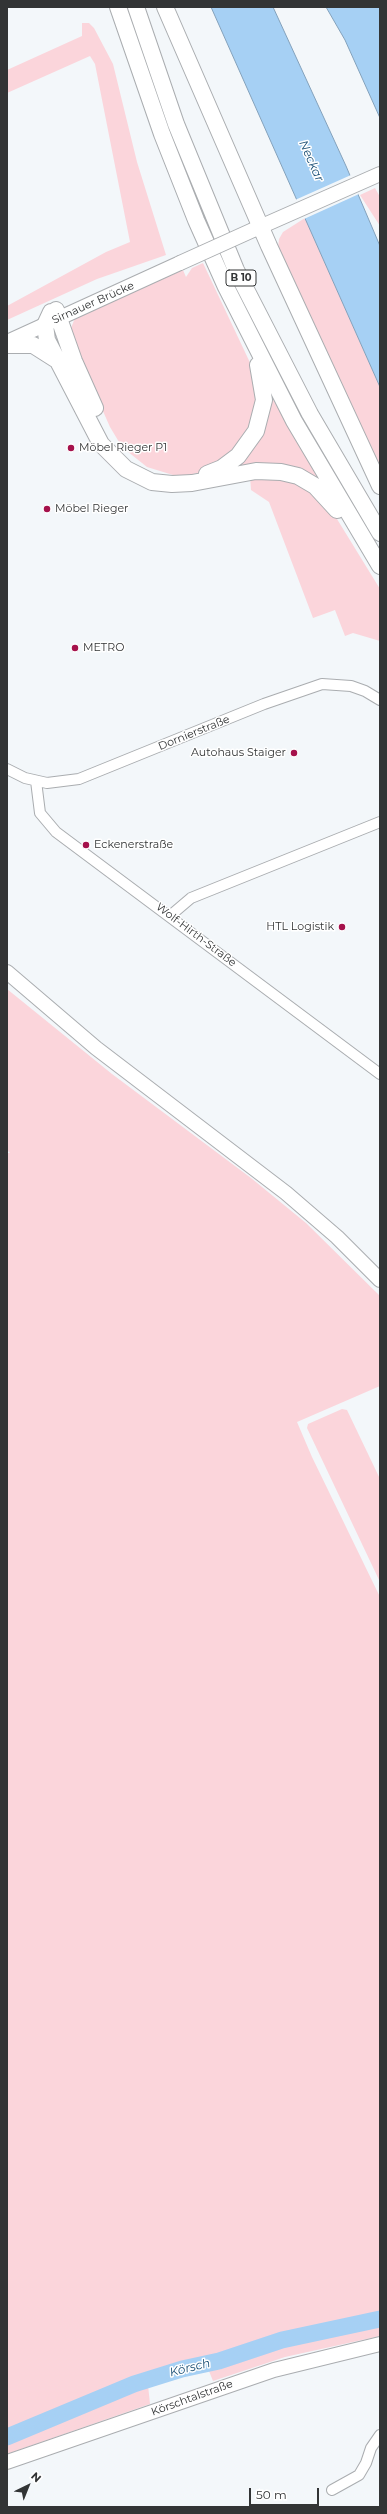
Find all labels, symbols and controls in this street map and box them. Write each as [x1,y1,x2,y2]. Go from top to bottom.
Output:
water label: Neckar [296,138,326,184]
road number: B 10 [226,270,256,286]
street label: Sirnauer Brücke [50,279,136,327]
place label: Möbel Rieger P1 [79,441,167,455]
marker: Möbel Rieger P1 [66,443,76,453]
place label: Möbel Rieger [55,502,128,516]
marker: Möbel Rieger [42,504,52,514]
place label: METRO [83,641,124,655]
marker: METRO [70,643,80,653]
street label: Dornierstraße [156,713,232,753]
place label: Autohaus Staiger [191,746,286,760]
marker: Autohaus Staiger [289,748,299,758]
place label: Eckenerstraße [94,838,173,852]
marker: Eckenerstraße [81,840,91,850]
street label: Wolf-Hirth-Straße [153,900,239,970]
place label: HTL Logistik [266,920,334,934]
marker: HTL Logistik [337,922,347,932]
water label: Körsch [168,2356,212,2380]
street label: Körschtalstraße [149,2377,235,2419]
north arrow [8,2466,48,2506]
text: N [28,2469,44,2485]
scale bar [251,2480,321,2506]
text: 50 m [256,2487,287,2502]

